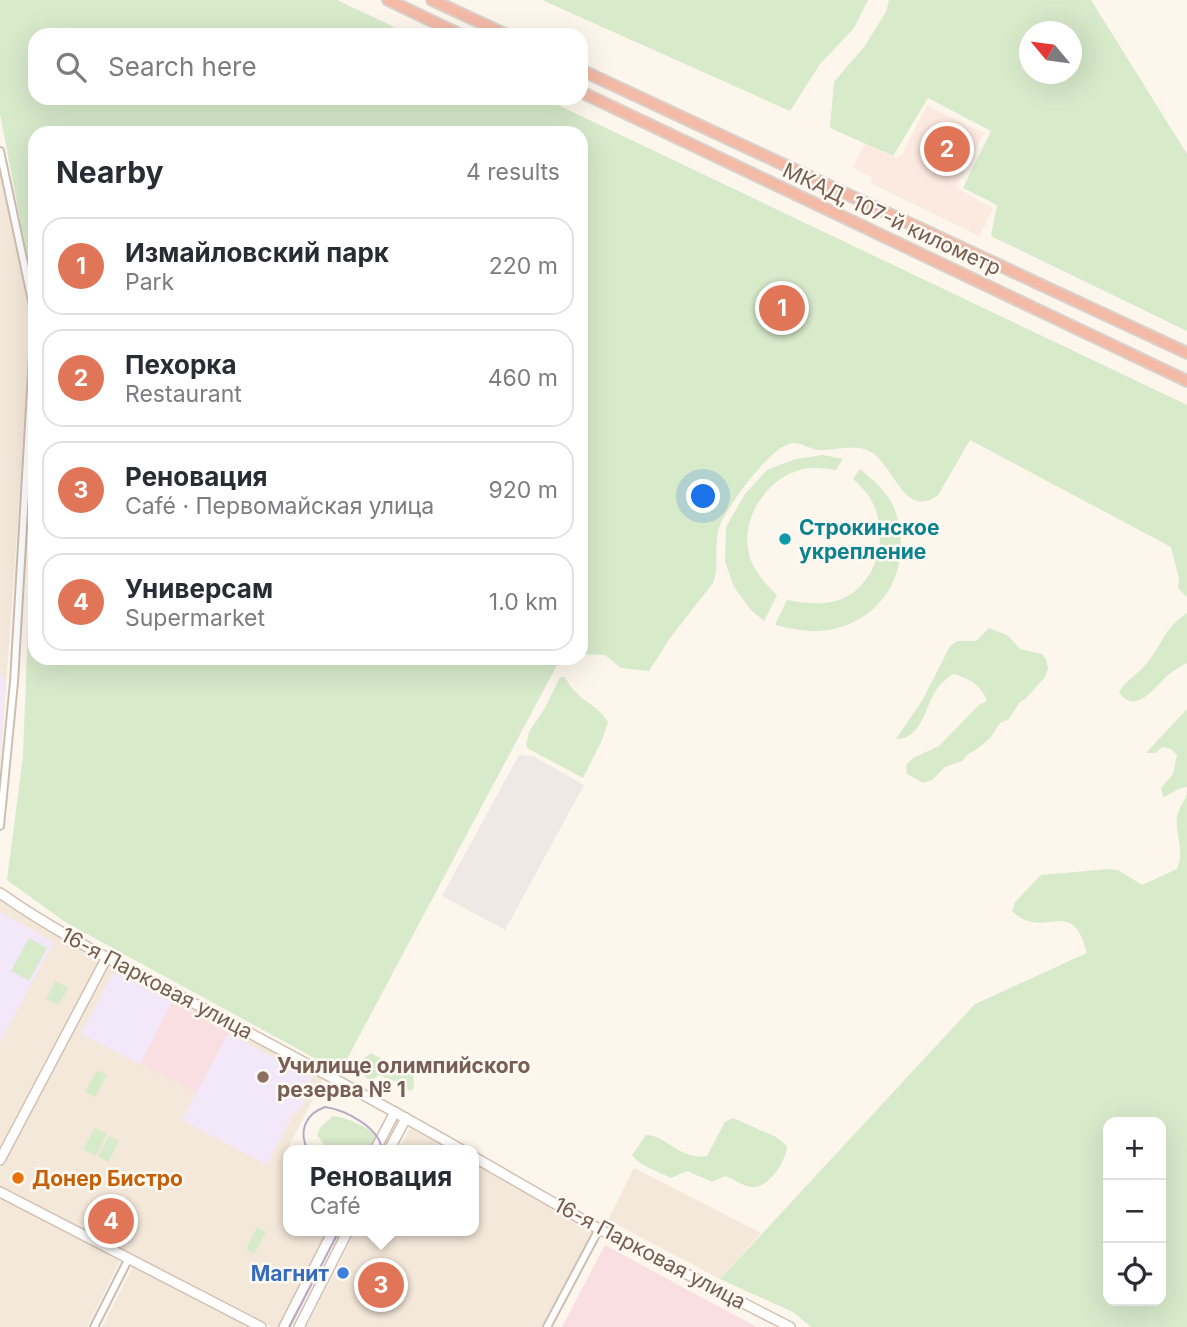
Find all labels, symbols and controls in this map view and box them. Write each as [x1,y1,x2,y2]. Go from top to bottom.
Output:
north arrow [1019,21,1082,84]
search box [28,28,588,105]
icon: search [52,48,90,86]
text: Search here [108,51,257,82]
pin: 2 [924,123,970,175]
text: Nearby [56,154,164,190]
street label: МКАД, 107-й километр [779,157,1005,281]
text: 4 results [466,158,560,186]
text: Измайловский парк [125,237,389,268]
text: 1 [76,252,86,280]
text: 220 m [489,252,558,280]
text: Park [125,268,174,296]
pin: 1 [759,282,805,334]
text: Пехорка [125,349,237,380]
text: 2 [74,364,88,392]
text: 460 m [488,364,558,392]
text: Restaurant [125,380,242,408]
text: Реновация [125,461,268,492]
text: 3 [74,476,88,504]
text: 920 m [489,476,558,504]
your location [686,479,720,513]
text: Café · Первомайская улица [125,492,434,520]
place label: Строкинское укрепление [799,515,939,564]
marker: Строкинское укрепление [777,531,793,547]
text: Универсам [125,573,273,604]
text: 4 [73,588,89,616]
text: 1.0 km [489,588,558,616]
text: Supermarket [125,604,265,632]
street label: 16-я Парковая улица [57,922,257,1044]
place label: Училище олимпийского резерва № 1 [277,1053,531,1102]
marker: Училище олимпийского резерва № 1 [255,1069,271,1085]
map controls [1103,1117,1166,1306]
button: + [1103,1117,1166,1180]
popup [283,1145,479,1236]
text: Реновация [310,1161,452,1192]
place label: Донер Бистро [32,1166,183,1191]
marker: Донер Бистро [10,1170,26,1186]
button: − [1103,1180,1166,1243]
text: Café [310,1192,361,1220]
street label: 16-я Парковая улица [550,1192,750,1314]
pin: 4 [88,1195,134,1247]
button: locate [1103,1243,1166,1306]
pin: 3 [358,1259,404,1311]
place label: Магнит [251,1261,329,1286]
marker: Магнит [335,1265,351,1281]

